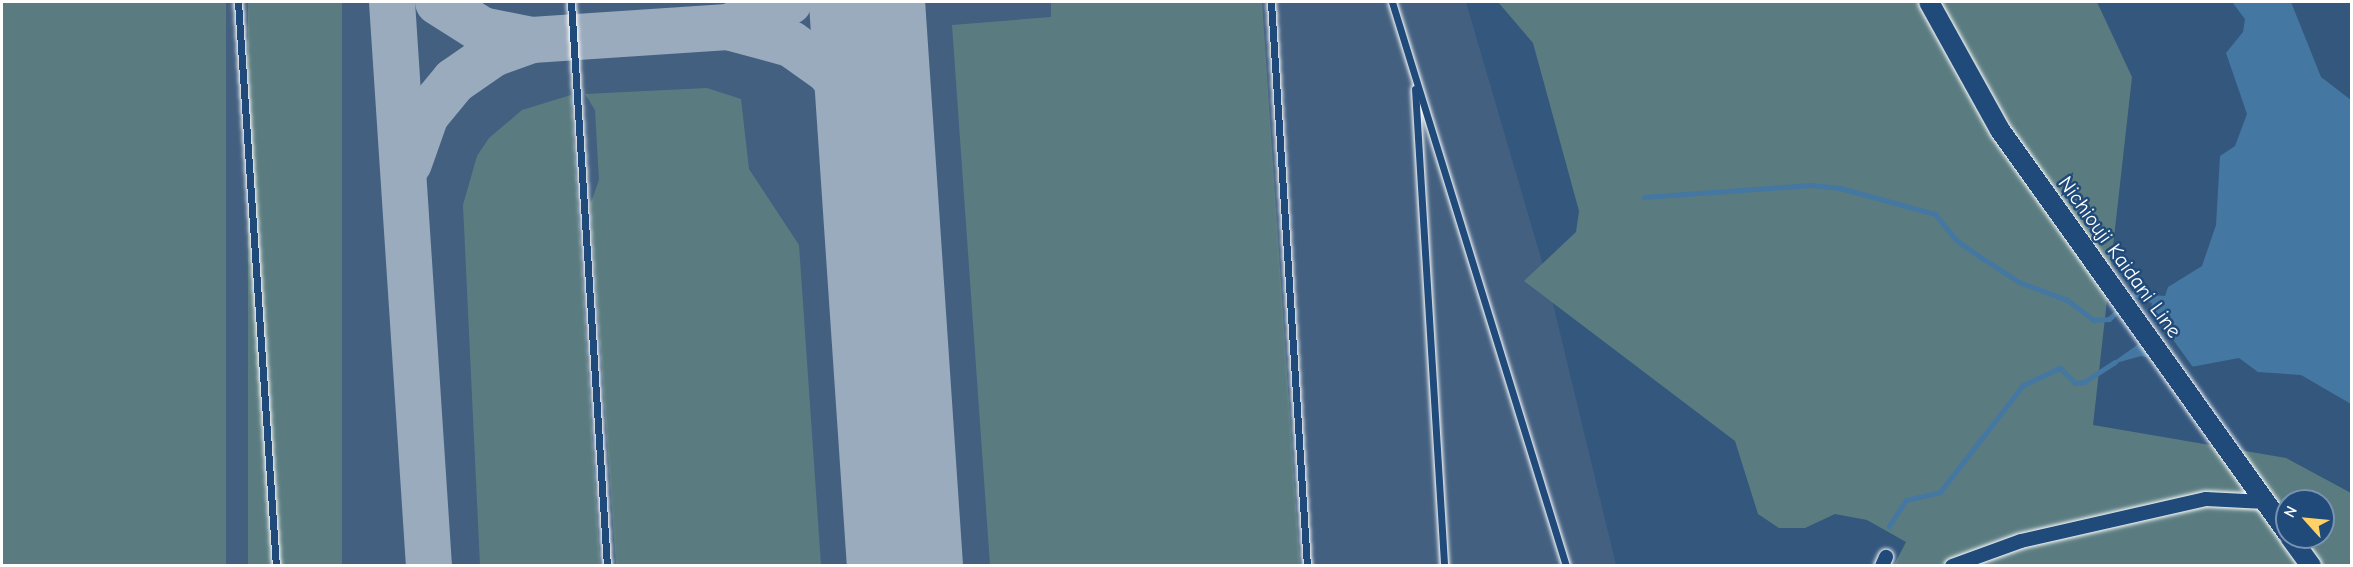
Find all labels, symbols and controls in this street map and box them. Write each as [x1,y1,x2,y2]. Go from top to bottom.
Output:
street label: Nichiouji Kaidani Line [2053,171,2187,343]
north arrow [2275,489,2335,549]
text: N [2280,503,2301,520]

